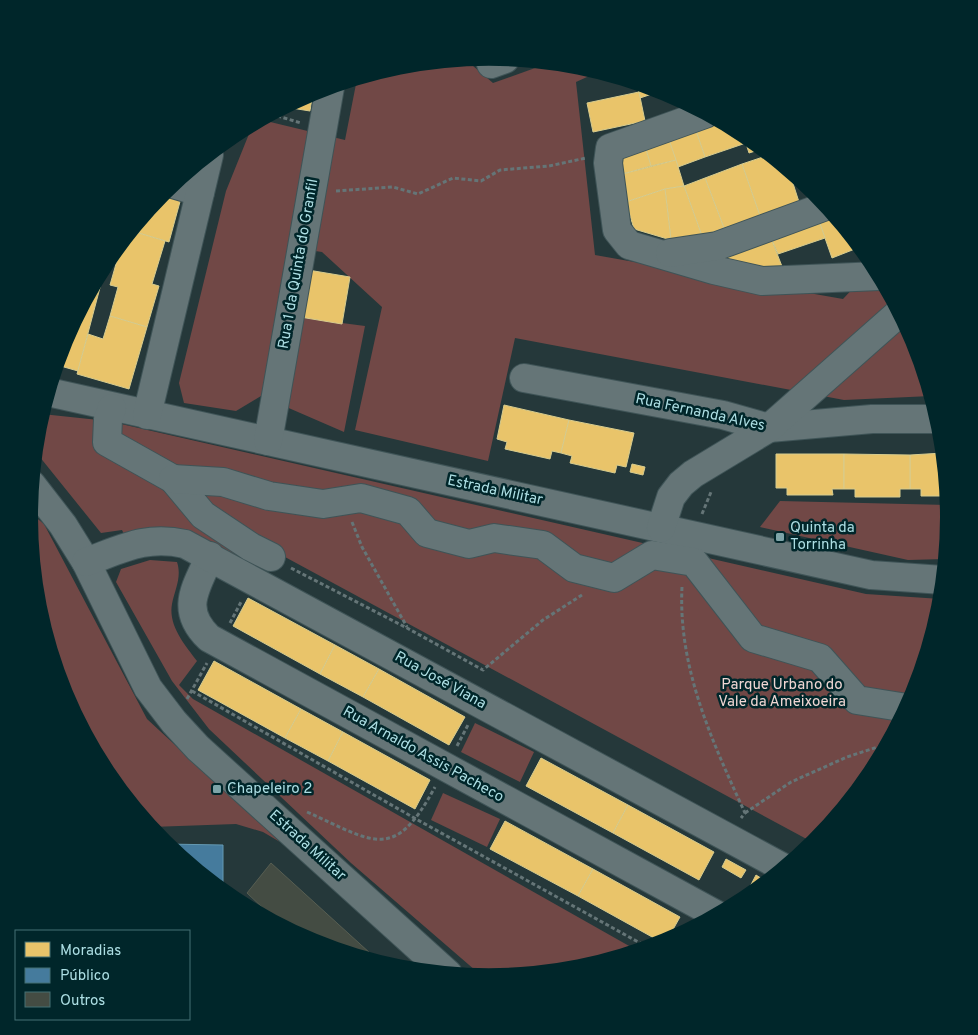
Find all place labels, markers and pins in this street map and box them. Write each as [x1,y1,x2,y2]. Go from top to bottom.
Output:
place label: Quinta da Torrinha [790,519,855,555]
marker: Quinta da Torrinha [774,531,786,543]
place label: Chapeleiro 2 [227,780,312,799]
marker: Chapeleiro 2 [211,783,223,795]

